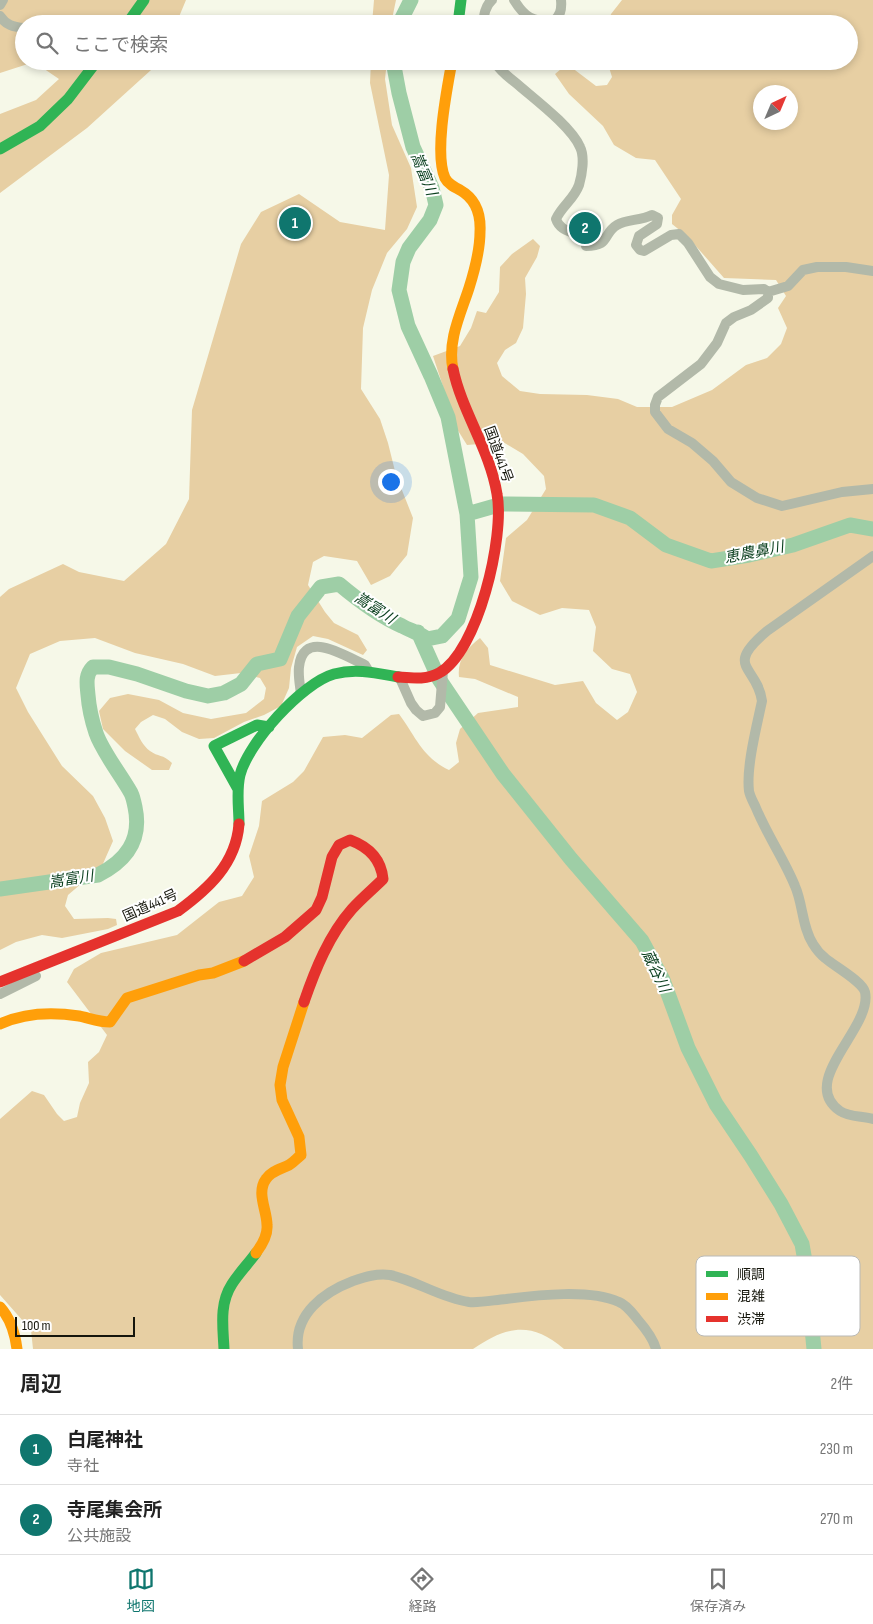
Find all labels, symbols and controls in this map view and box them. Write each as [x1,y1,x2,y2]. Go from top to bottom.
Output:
search box [15,15,858,70]
icon: search [33,29,61,57]
text: ここで検索 [73,34,168,57]
north arrow [753,85,798,130]
water label: 嵩富川 [406,150,442,200]
pin: 1 [279,204,311,242]
pin: 2 [569,209,601,247]
street label: 国道441号 [481,424,517,485]
your location [378,469,404,495]
water label: 恵農鼻川 [723,537,787,568]
water label: 嵩富川 [351,588,400,630]
water label: 嵩富川 [47,866,97,892]
street label: 国道441号 [120,886,180,925]
water label: 蔵谷川 [637,947,675,997]
legend [696,1256,860,1336]
text: 順調 [737,1266,765,1283]
text: 混雑 [737,1288,765,1305]
text: 渋滞 [737,1311,765,1328]
scale bar [15,1314,135,1337]
text: 100 m [22,1317,51,1334]
text: 周辺 [20,1372,62,1397]
text: 2件 [830,1375,853,1394]
text: 白尾神社 [67,1429,143,1452]
text: 1 [33,1440,39,1459]
text: 230 m [820,1440,853,1459]
text: 寺社 [67,1457,99,1476]
text: 寺尾集会所 [67,1499,162,1522]
text: 2 [32,1510,40,1529]
text: 270 m [820,1510,853,1529]
text: 公共施設 [67,1527,131,1546]
tab: 地図 [127,1565,155,1615]
tab: 経路 [408,1565,436,1615]
tab: 保存済み [690,1565,746,1615]

